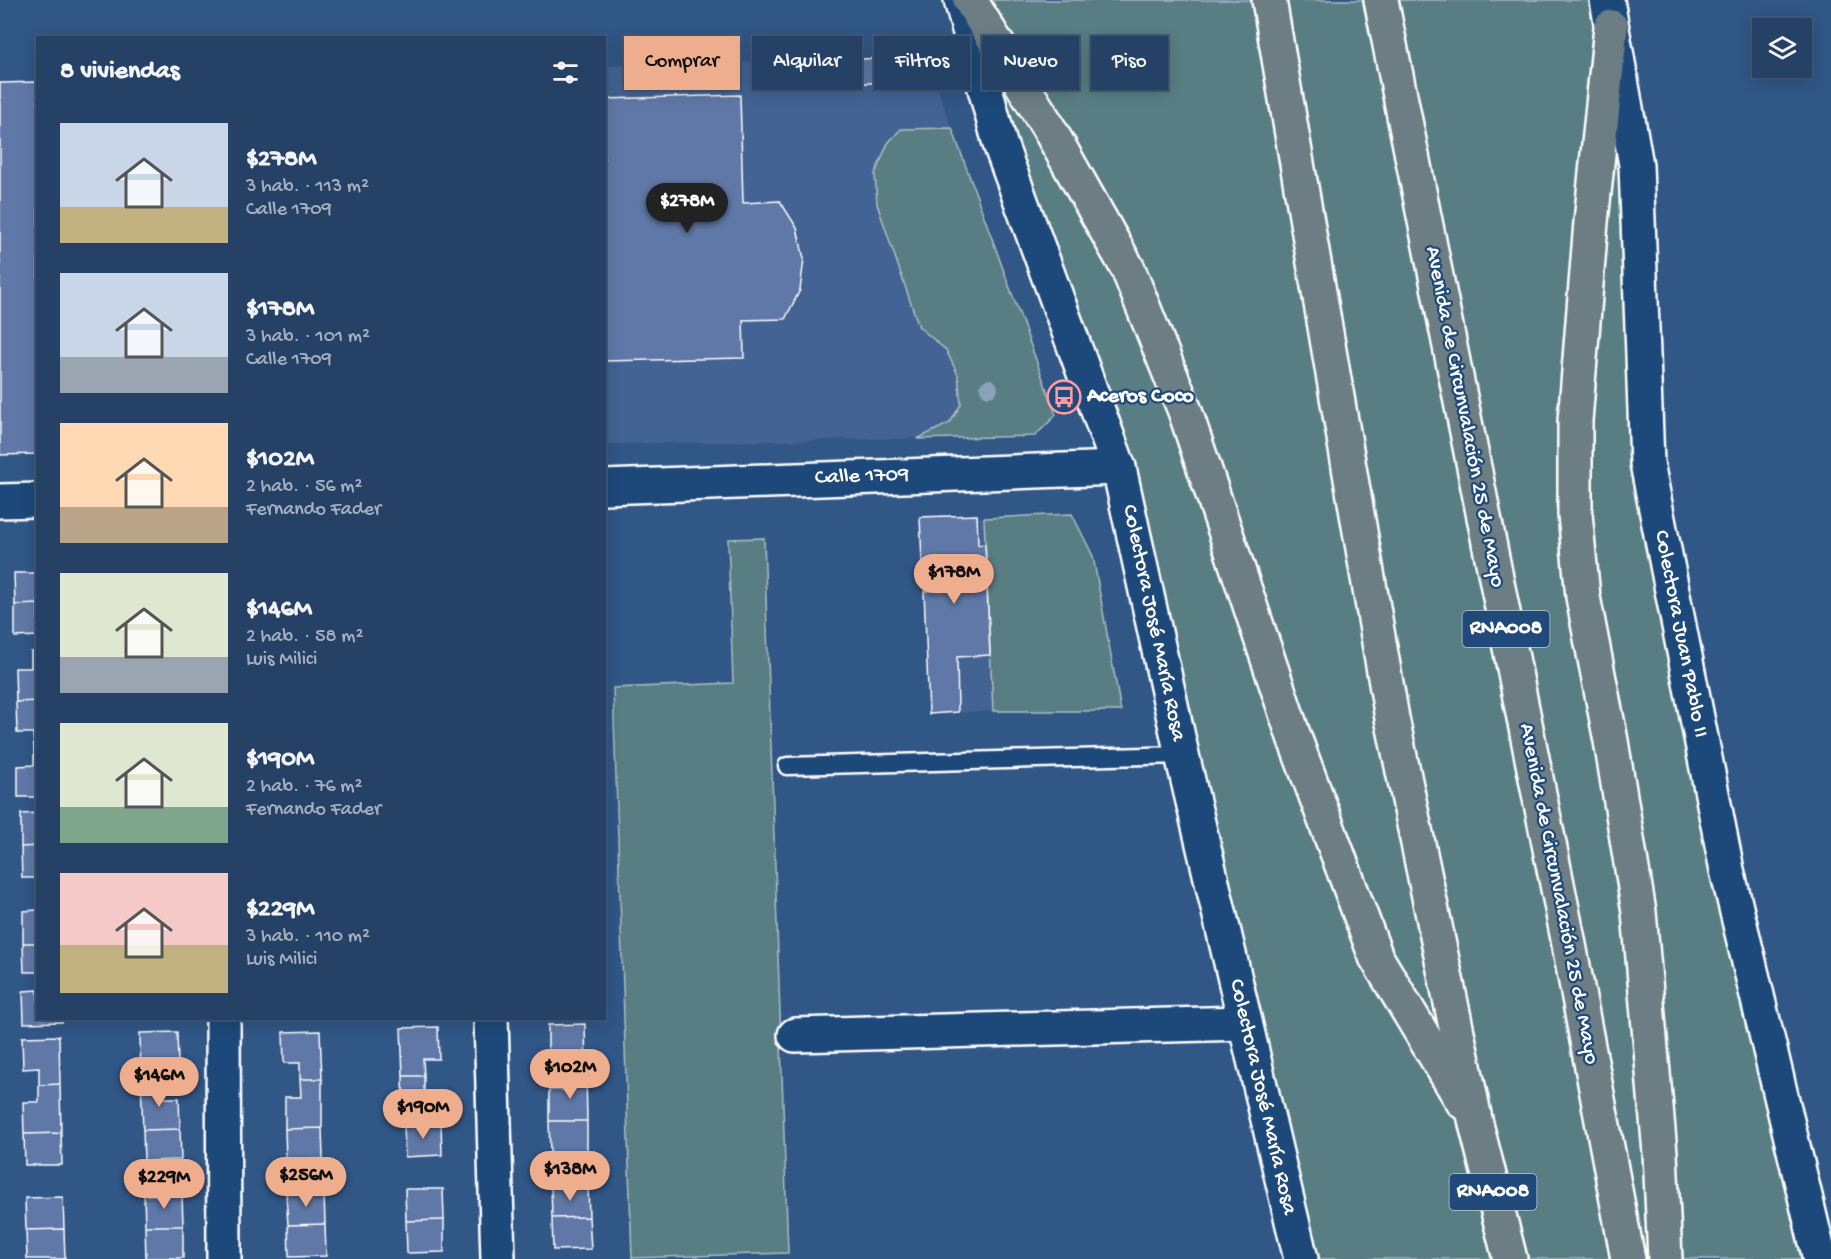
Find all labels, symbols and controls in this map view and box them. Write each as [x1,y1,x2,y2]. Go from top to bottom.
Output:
map controls [1752,18,1812,78]
button: layers [1752,18,1812,78]
chip: Comprar [624,36,740,90]
chip: Alquilar [752,36,862,90]
chip: Filtros [874,36,970,90]
chip: Nuevo [982,36,1079,90]
chip: Piso [1091,36,1168,90]
icon: filters [549,56,582,89]
text: 8 viviendas [60,57,180,88]
text: $278M [246,145,316,176]
icon: home [108,147,180,219]
text: 3 hab. · 113 m² [246,176,369,199]
pin: $278M [645,183,729,234]
text: $278M [660,191,714,214]
text: Calle 1709 [246,199,332,222]
street label: Avenida de Circunvalación 25 de Mayo [1418,244,1510,590]
text: $178M [246,295,314,326]
icon: home [108,297,180,369]
text: 3 hab. · 101 m² [246,326,370,349]
text: Calle 1709 [246,349,332,372]
bus stop icon: Aceros Coco [1046,379,1082,415]
place label: Aceros Coco [1086,384,1194,410]
text: $102M [246,445,314,476]
icon: home [108,447,180,519]
street label: Calle 1709 [814,462,910,492]
text: 2 hab. · 56 m² [246,476,362,499]
text: Fernando Fader [246,499,381,522]
street label: Colectora José María Rosa [1115,502,1191,744]
street label: Colectora Juan Pablo II [1647,528,1713,740]
pin: $178M [912,554,996,605]
text: $178M [928,562,980,585]
text: $146M [246,595,312,626]
icon: home [108,597,180,669]
road number: RNA008 [1462,611,1550,647]
text: 2 hab. · 58 m² [246,626,363,649]
text: Luis Milici [246,649,317,672]
street label: Avenida de Circunvalación 25 de Mayo [1512,721,1604,1067]
text: $190M [246,745,314,776]
icon: home [108,747,180,819]
text: 2 hab. · 76 m² [246,776,362,799]
text: Fernando Fader [246,799,381,822]
text: $229M [246,895,314,926]
icon: home [108,897,180,969]
text: 3 hab. · 110 m² [246,926,370,949]
text: Luis Milici [246,949,317,972]
street label: Colectora José María Rosa [1222,977,1302,1218]
pin: $102M [528,1049,612,1100]
pin: $146M [117,1057,201,1108]
text: $102M [544,1057,596,1080]
text: $146M [134,1065,184,1088]
pin: $190M [381,1089,465,1140]
text: $190M [397,1097,449,1120]
pin: $138M [528,1151,612,1202]
pin: $256M [264,1157,348,1208]
pin: $229M [122,1159,206,1210]
text: $138M [544,1159,596,1182]
text: $256M [279,1165,333,1188]
text: $229M [138,1167,190,1190]
road number: RNA008 [1450,1174,1537,1210]

